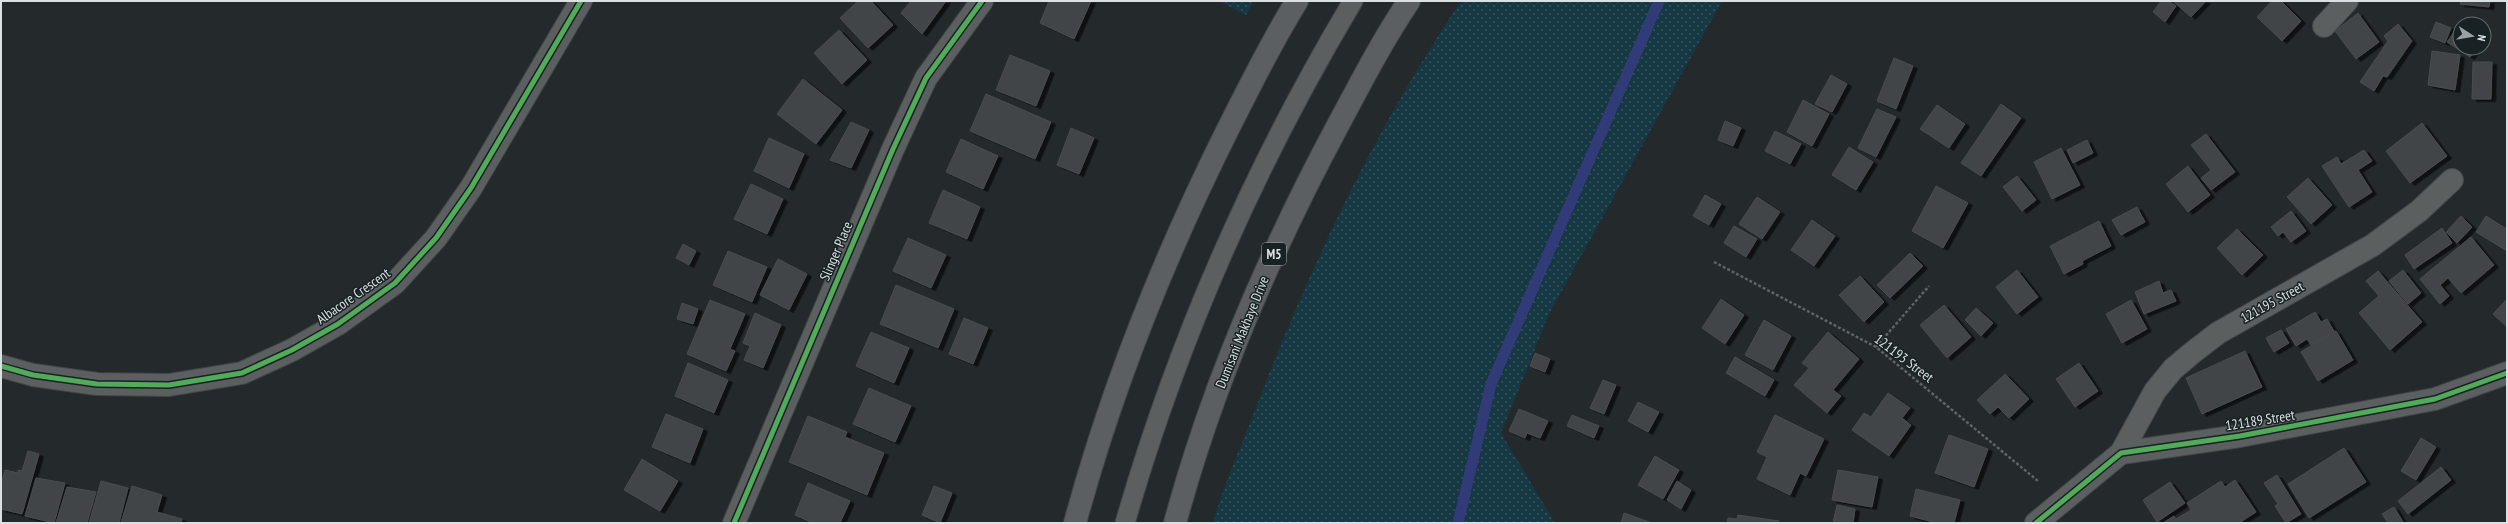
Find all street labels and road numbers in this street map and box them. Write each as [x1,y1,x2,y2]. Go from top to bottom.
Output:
street label: Slinger Place [815,218,857,283]
road number: M5 [1262,243,1286,265]
street label: Albacore Crescent [313,264,394,328]
street label: Dumisani Makhaye Drive [1211,273,1273,391]
street label: 121195 Street [2237,277,2307,327]
street label: 121193 Street [1871,330,1937,386]
street label: 121189 Street [2224,406,2296,434]

